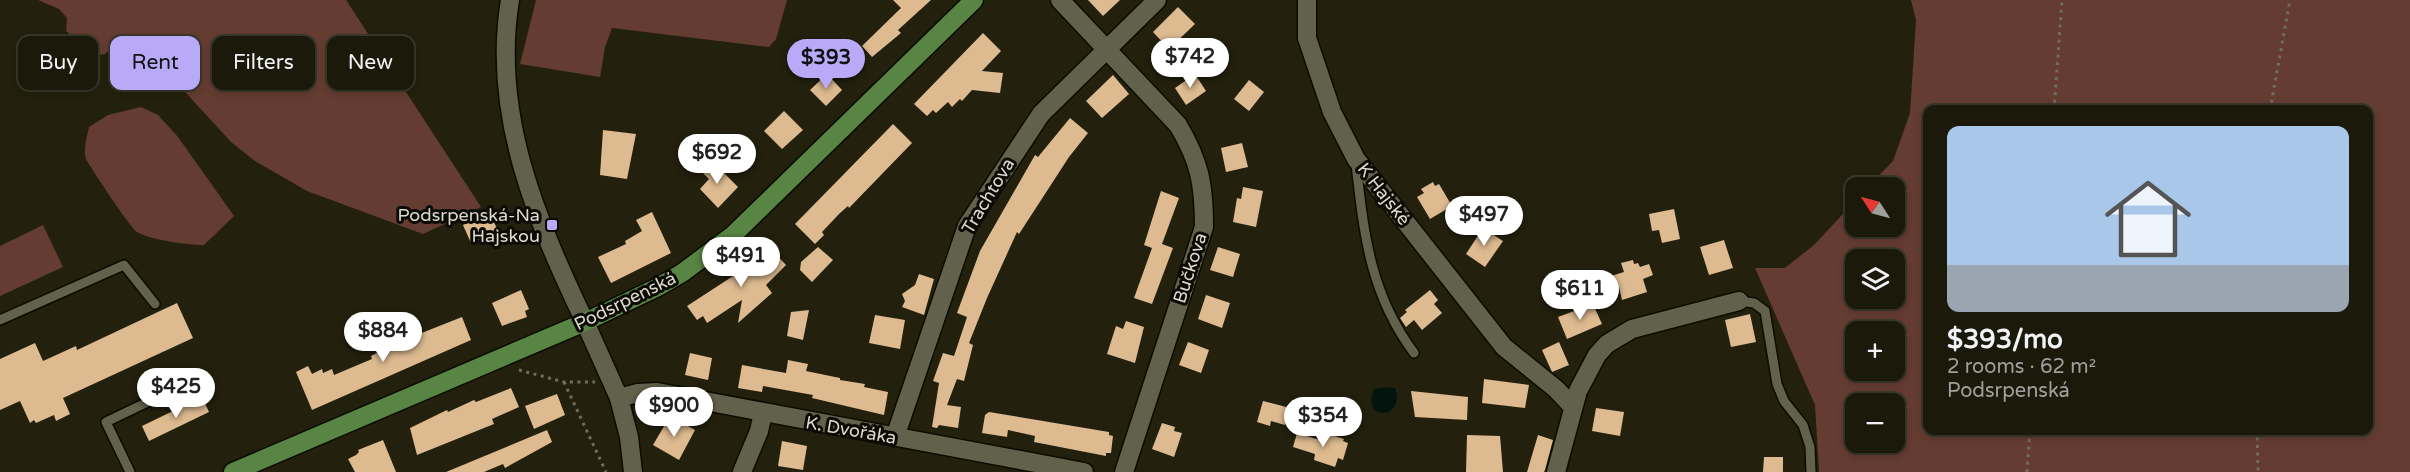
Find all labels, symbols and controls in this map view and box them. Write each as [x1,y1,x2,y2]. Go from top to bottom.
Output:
chip: Buy [18,36,98,90]
chip: Rent [110,36,200,90]
chip: Filters [212,36,315,90]
chip: New [327,36,414,90]
pin: $742 [1154,38,1226,89]
pin: $393 [790,39,862,90]
text: $742 [1165,45,1215,69]
text: $393 [801,46,851,70]
pin: $692 [681,134,753,185]
text: $692 [692,141,742,165]
street label: Trachtova [957,154,1019,238]
street label: K Hajské [1353,158,1415,230]
icon: home [2094,165,2202,273]
north arrow [1845,177,1905,237]
map controls [1845,177,1905,453]
pin: $497 [1448,196,1520,247]
text: $497 [1459,203,1509,227]
place label: Podsrpenská-Na Hajskou [398,204,540,247]
marker: Podsrpenská-Na Hajskou [545,218,559,232]
street label: Bučkova [1168,230,1212,306]
pin: $491 [705,237,777,288]
text: $491 [716,244,766,268]
button: layers [1845,249,1905,309]
street label: Podsrpenská [570,267,680,335]
pin: $611 [1544,270,1616,321]
text: $611 [1555,277,1605,301]
pin: $884 [347,312,419,363]
text: $884 [358,319,408,343]
button: + [1845,321,1905,381]
text: $393/mo [1947,324,2063,355]
text: 2 rooms · 62 m² [1947,355,2096,379]
pin: $425 [140,368,212,419]
text: $425 [151,375,201,399]
text: Podsrpenská [1947,379,2070,403]
pin: $900 [638,387,710,438]
button: − [1845,393,1905,453]
text: $900 [649,394,699,418]
pin: $354 [1287,397,1359,448]
text: $354 [1298,404,1348,428]
street label: K. Dvořáka [804,411,898,449]

